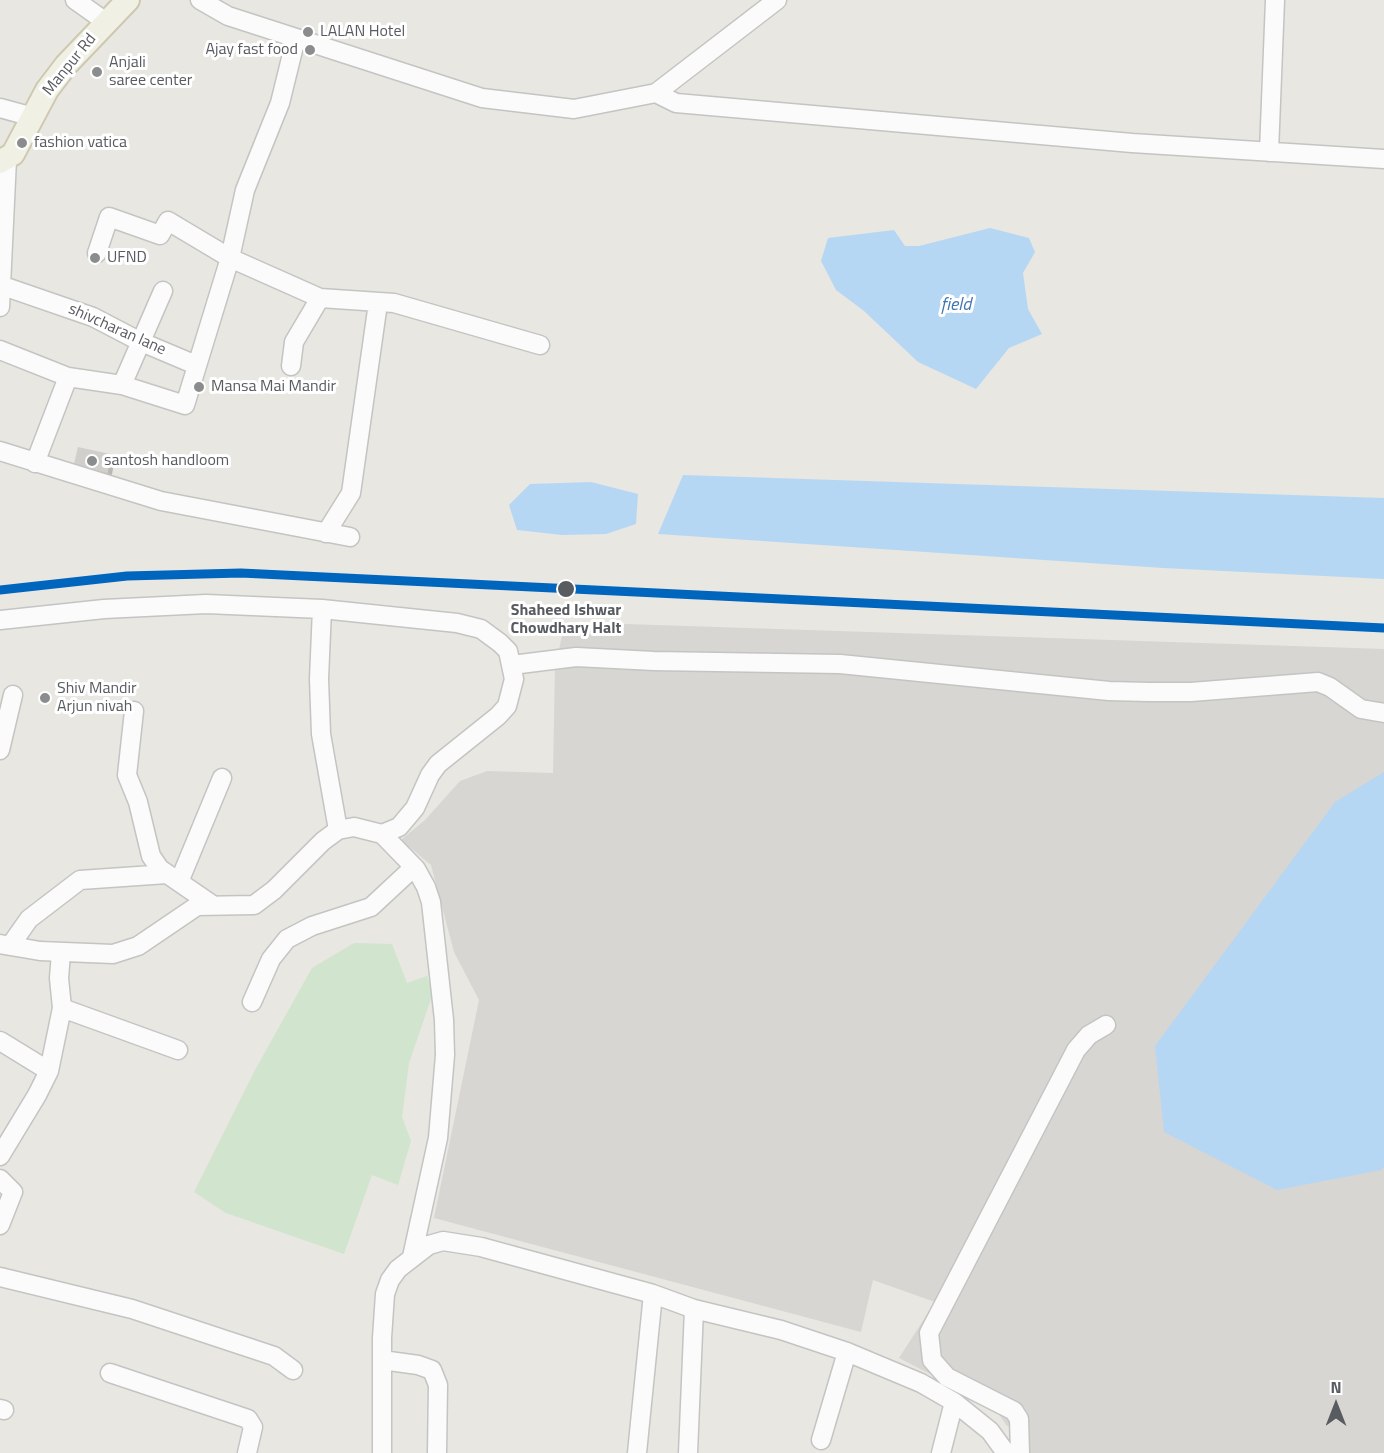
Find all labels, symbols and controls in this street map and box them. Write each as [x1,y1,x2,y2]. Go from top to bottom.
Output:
place label: LALAN Hotel [320,22,405,42]
marker: LALAN Hotel [301,25,315,39]
street label: Manpur Rd [39,30,101,100]
place label: Ajay fast food [205,40,298,60]
marker: Ajay fast food [303,43,317,57]
place label: Anjali saree center [109,53,192,91]
marker: Anjali saree center [90,65,104,79]
place label: fashion vatica [34,133,127,153]
marker: fashion vatica [15,136,29,150]
place label: UFND [107,248,147,268]
marker: UFND [88,251,102,265]
water label: field [941,295,971,317]
street label: shivcharan lane [65,300,169,360]
place label: Mansa Mai Mandir [211,377,336,397]
marker: Mansa Mai Mandir [192,380,206,394]
place label: santosh handloom [104,451,229,471]
marker: santosh handloom [85,454,99,468]
marker: Shaheed Ishwar Chowdhary Halt [556,579,576,599]
place label: Shaheed Ishwar Chowdhary Halt [511,601,621,639]
place label: Shiv Mandir Arjun nivah [57,679,137,717]
marker: Shiv Mandir Arjun nivah [38,691,52,705]
north arrow [1306,1375,1366,1435]
text: N [1330,1375,1342,1399]

